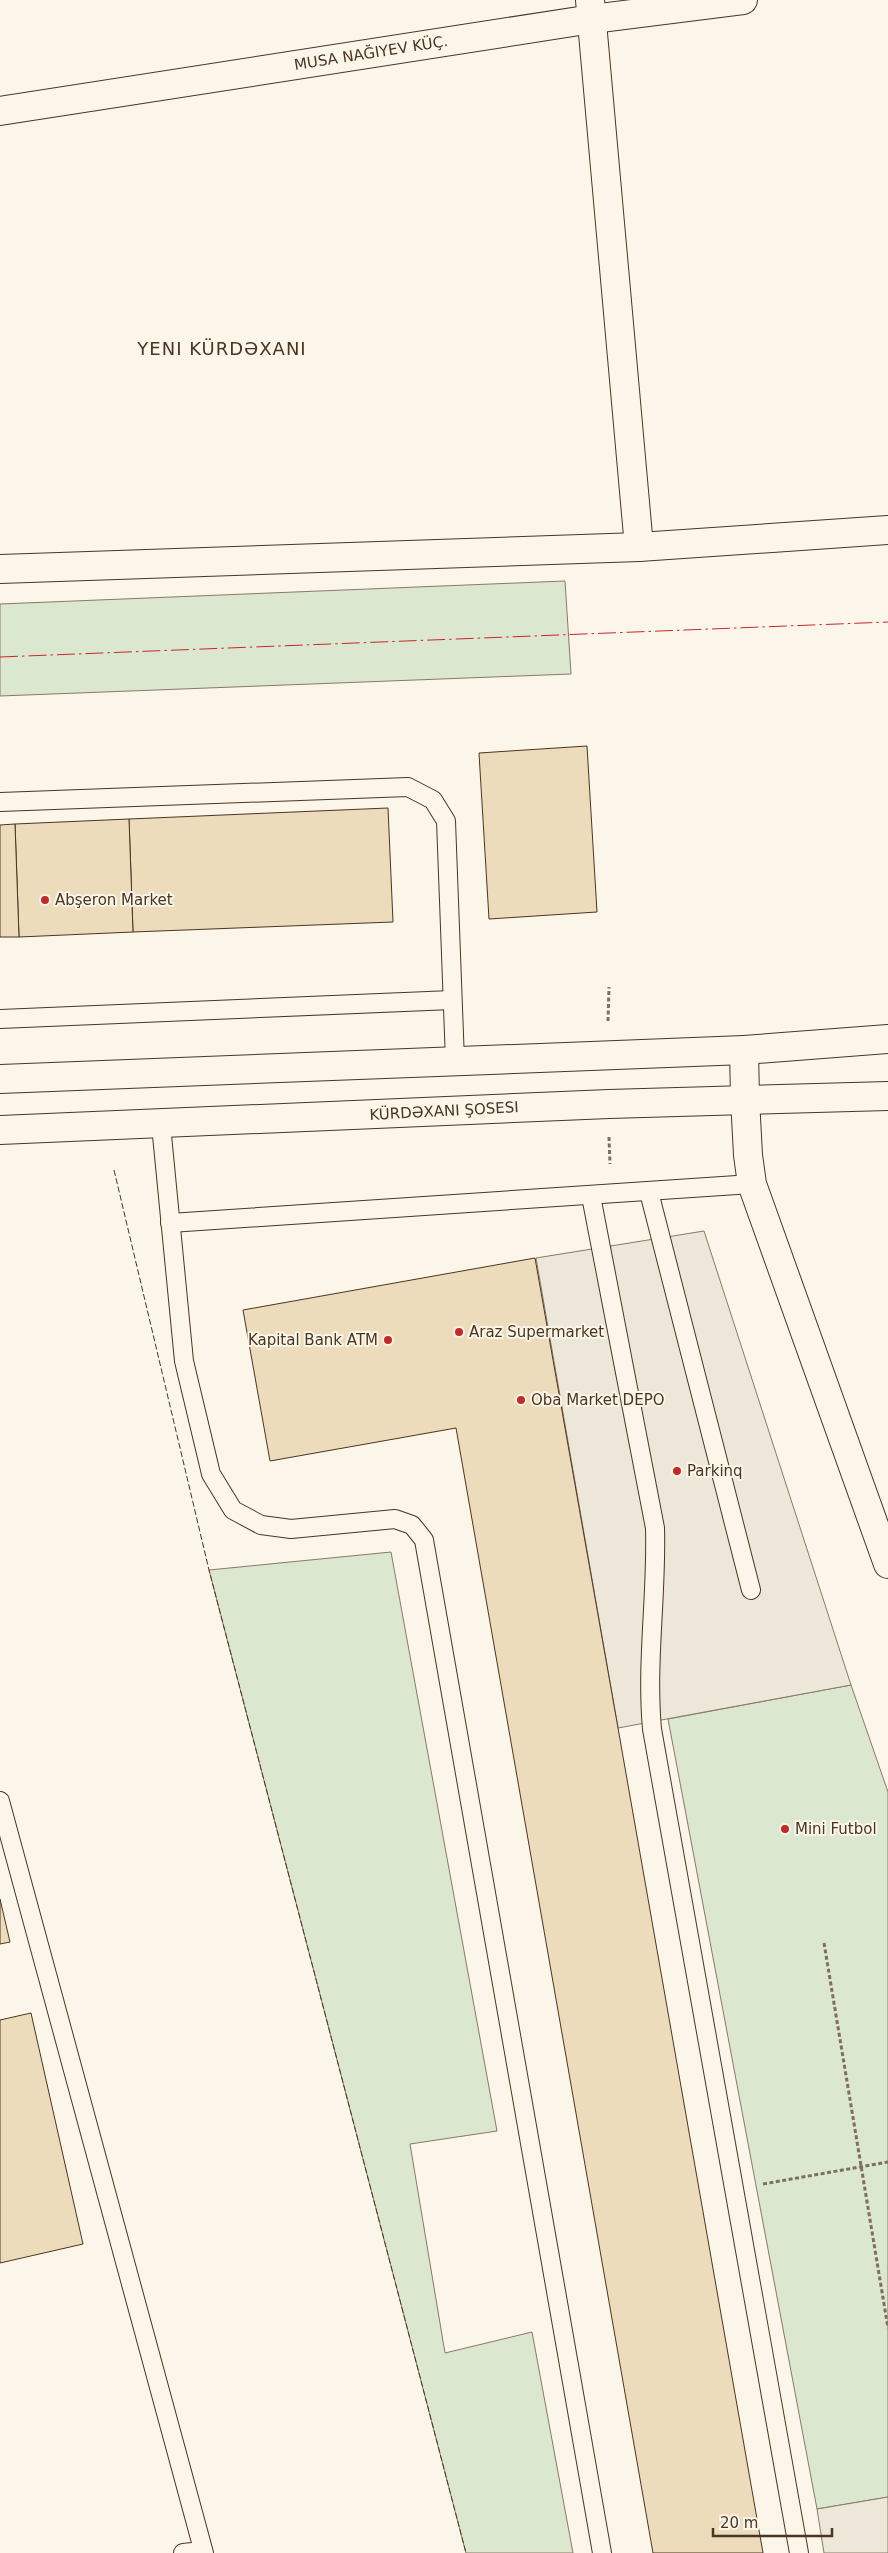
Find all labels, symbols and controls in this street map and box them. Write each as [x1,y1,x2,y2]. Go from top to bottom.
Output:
street label: MUSA NAĞIYEV KÜÇ. [293,31,449,74]
district label: YENI KÜRDƏXANI [136,338,307,359]
place label: Abşeron Market [55,891,173,909]
marker: Abşeron Market [39,894,51,906]
street label: KÜRDƏXANI ŞOSESI [369,1097,519,1124]
place label: Araz Supermarket [469,1323,604,1341]
marker: Araz Supermarket [453,1326,465,1338]
place label: Kapital Bank ATM [248,1331,378,1349]
marker: Kapital Bank ATM [382,1334,394,1346]
place label: Oba Market DEPO [531,1391,665,1409]
marker: Oba Market DEPO [515,1394,527,1406]
place label: Parkinq [687,1462,743,1480]
marker: Parkinq [671,1465,683,1477]
place label: Mini Futbol [795,1820,877,1838]
marker: Mini Futbol [779,1823,791,1835]
scale bar [713,2506,832,2538]
text: 20 m [720,2514,758,2532]

